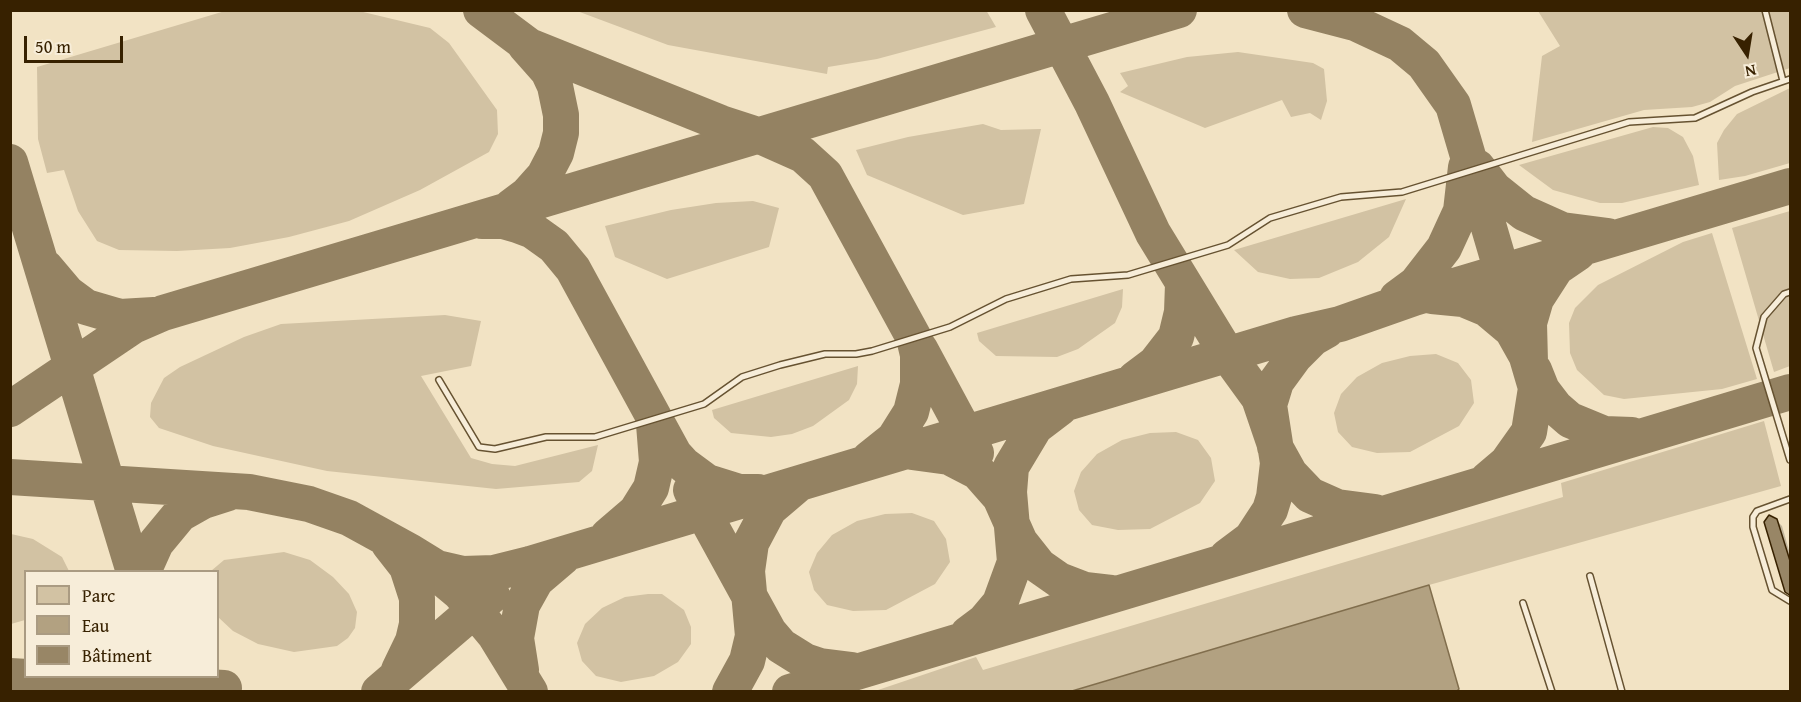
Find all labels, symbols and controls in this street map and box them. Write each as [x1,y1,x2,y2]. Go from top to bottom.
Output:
scale bar [27,24,126,62]
north arrow [1717,24,1777,84]
text: 50 m [35,33,71,60]
text: N [1743,59,1758,84]
legend [24,570,219,678]
text: Parc [82,582,115,609]
text: Eau [82,612,109,639]
text: Bâtiment [82,642,152,669]

